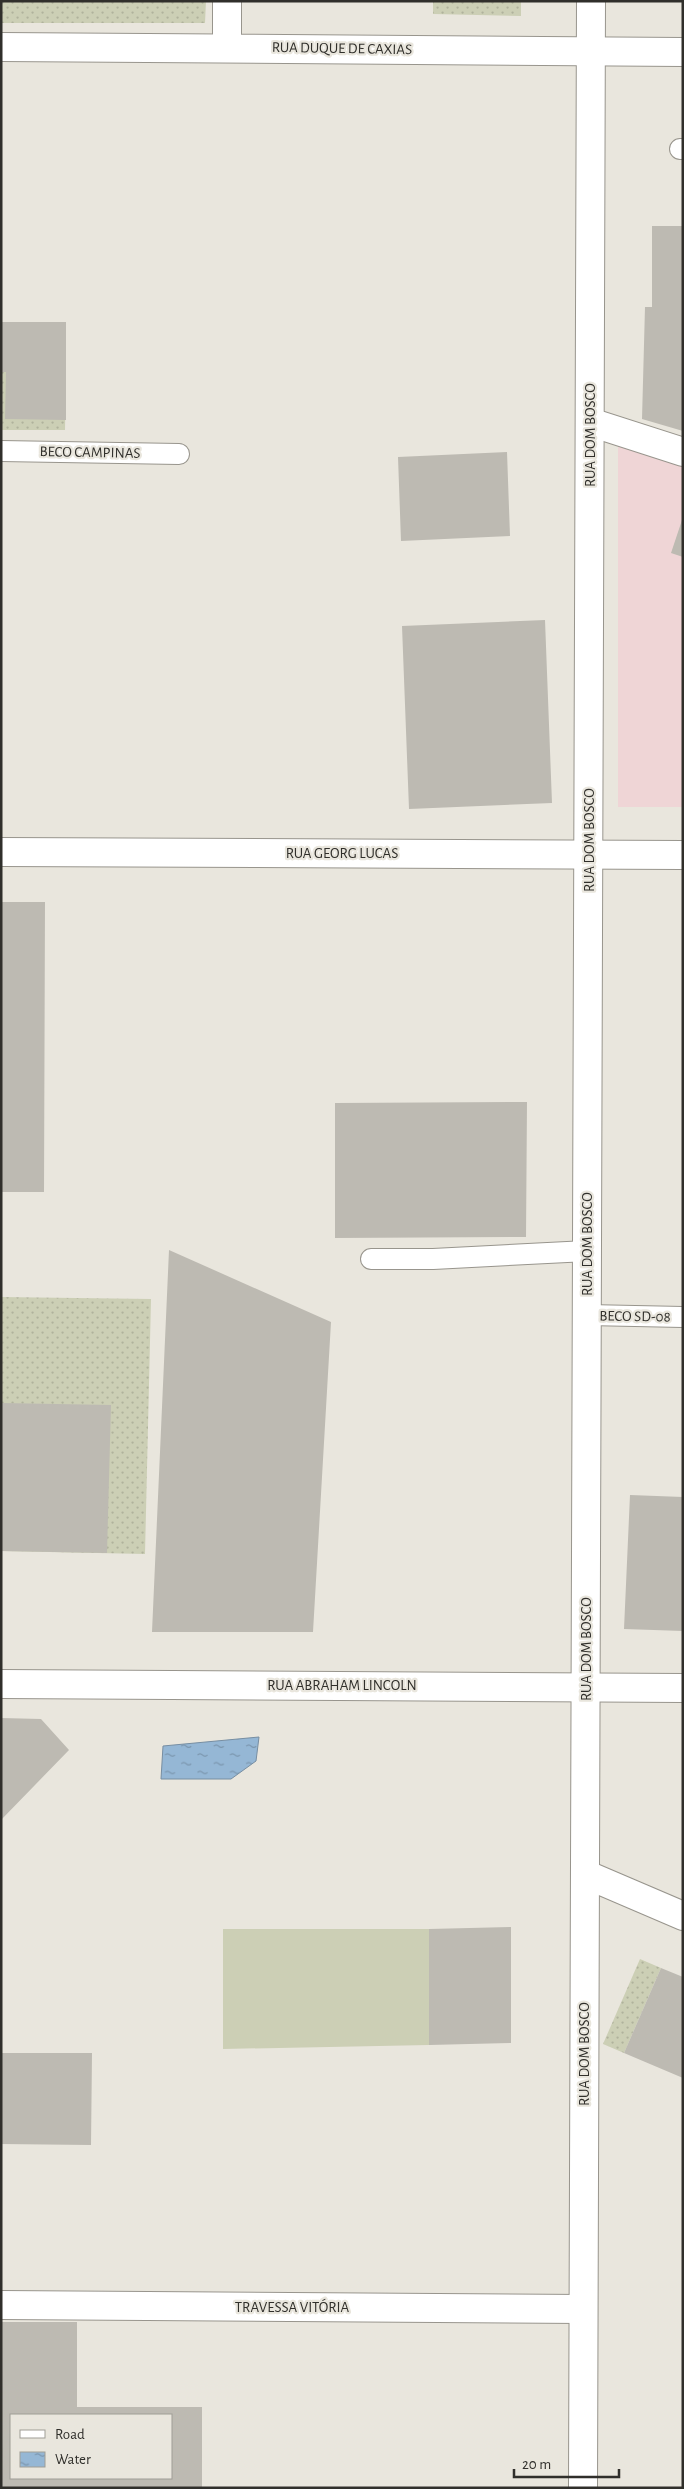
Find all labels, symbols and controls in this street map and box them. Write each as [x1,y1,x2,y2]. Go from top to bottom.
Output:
street label: RUA DUQUE DE CAXIAS [272,40,412,57]
street label: RUA DOM BOSCO [583,383,598,487]
street label: BECO CAMPINAS [39,444,141,461]
street label: RUA DOM BOSCO [582,788,597,892]
street label: RUA GEORG LUCAS [286,846,398,861]
street label: RUA DOM BOSCO [580,1192,595,1296]
street label: BECO SD-08 [599,1308,671,1325]
street label: RUA DOM BOSCO [579,1597,594,1701]
street label: RUA ABRAHAM LINCOLN [267,1678,417,1693]
street label: RUA DOM BOSCO [577,2002,592,2106]
street label: TRAVESSA VITÓRIA [235,2298,350,2315]
legend [10,2414,172,2479]
text: Road [55,2427,85,2442]
scale bar [514,2446,619,2478]
text: Water [55,2452,91,2467]
text: 20 m [522,2457,551,2472]

